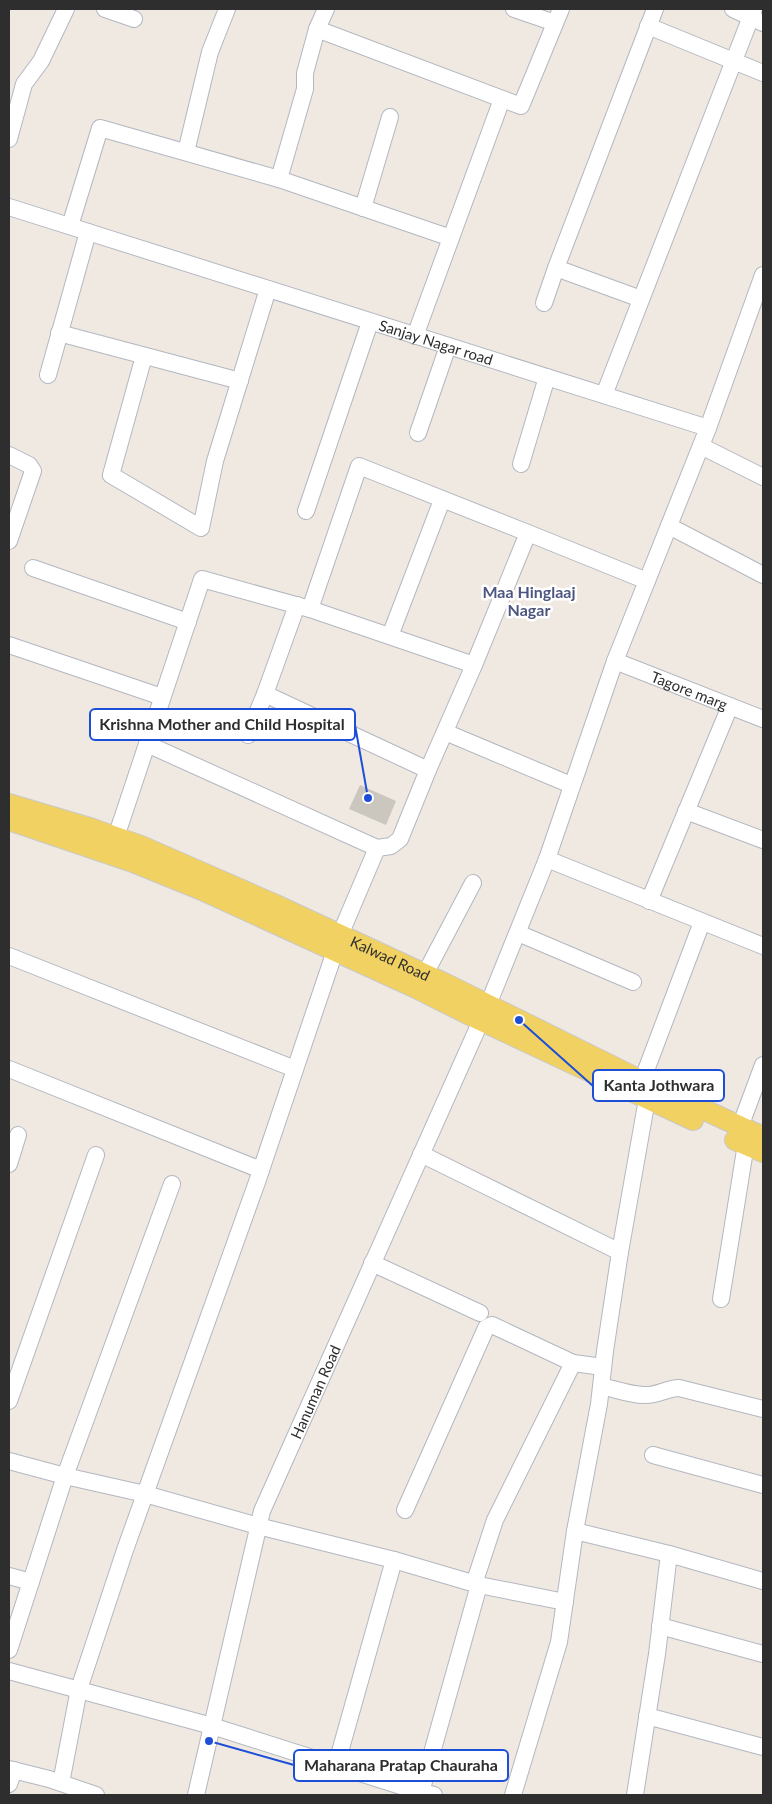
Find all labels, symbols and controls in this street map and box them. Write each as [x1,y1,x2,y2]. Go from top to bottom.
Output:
street label: Sanjay Nagar road [377,316,495,369]
district label: Maa Hinglaaj Nagar [482,582,576,619]
street label: Tagore marg [649,667,730,713]
callout: Krishna Mother and Child Hospital [90,709,355,740]
text: Krishna Mother and Child Hospital [99,714,345,733]
street label: Kalwad Road [348,932,433,984]
callout: Kanta Jothwara [593,1070,724,1101]
text: Kanta Jothwara [604,1075,714,1094]
street label: Hanuman Road [286,1342,344,1442]
callout: Maharana Pratap Chauraha [294,1750,508,1781]
text: Maharana Pratap Chauraha [304,1755,498,1774]

